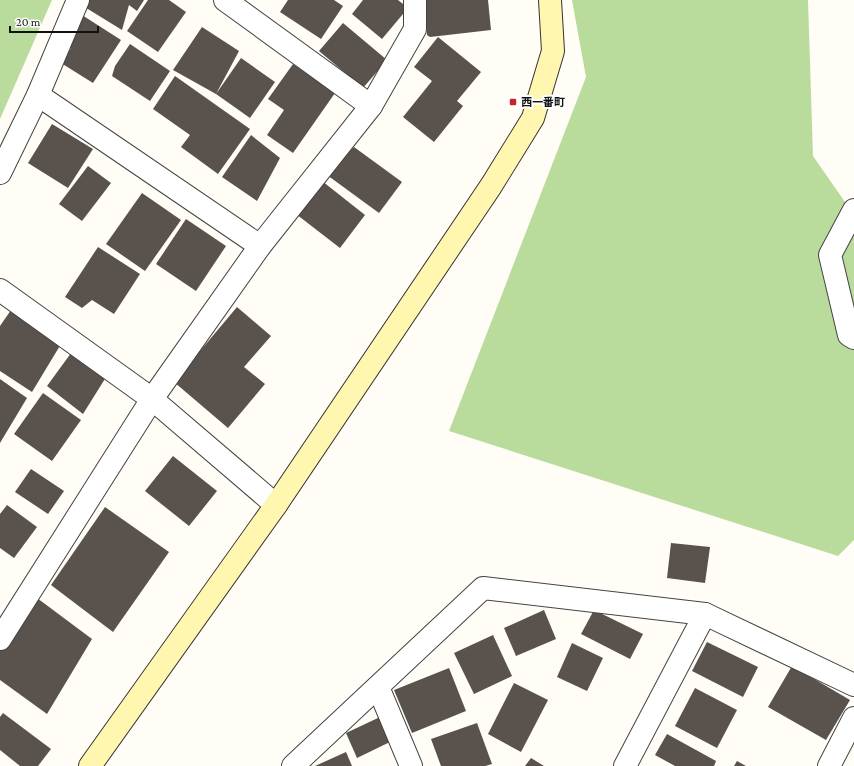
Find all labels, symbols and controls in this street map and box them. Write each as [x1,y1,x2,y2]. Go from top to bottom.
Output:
scale bar [10,8,98,34]
text: 20 m [16,15,41,29]
place label: 西一番町 [521,96,565,108]
marker: 西一番町 [508,97,518,107]

